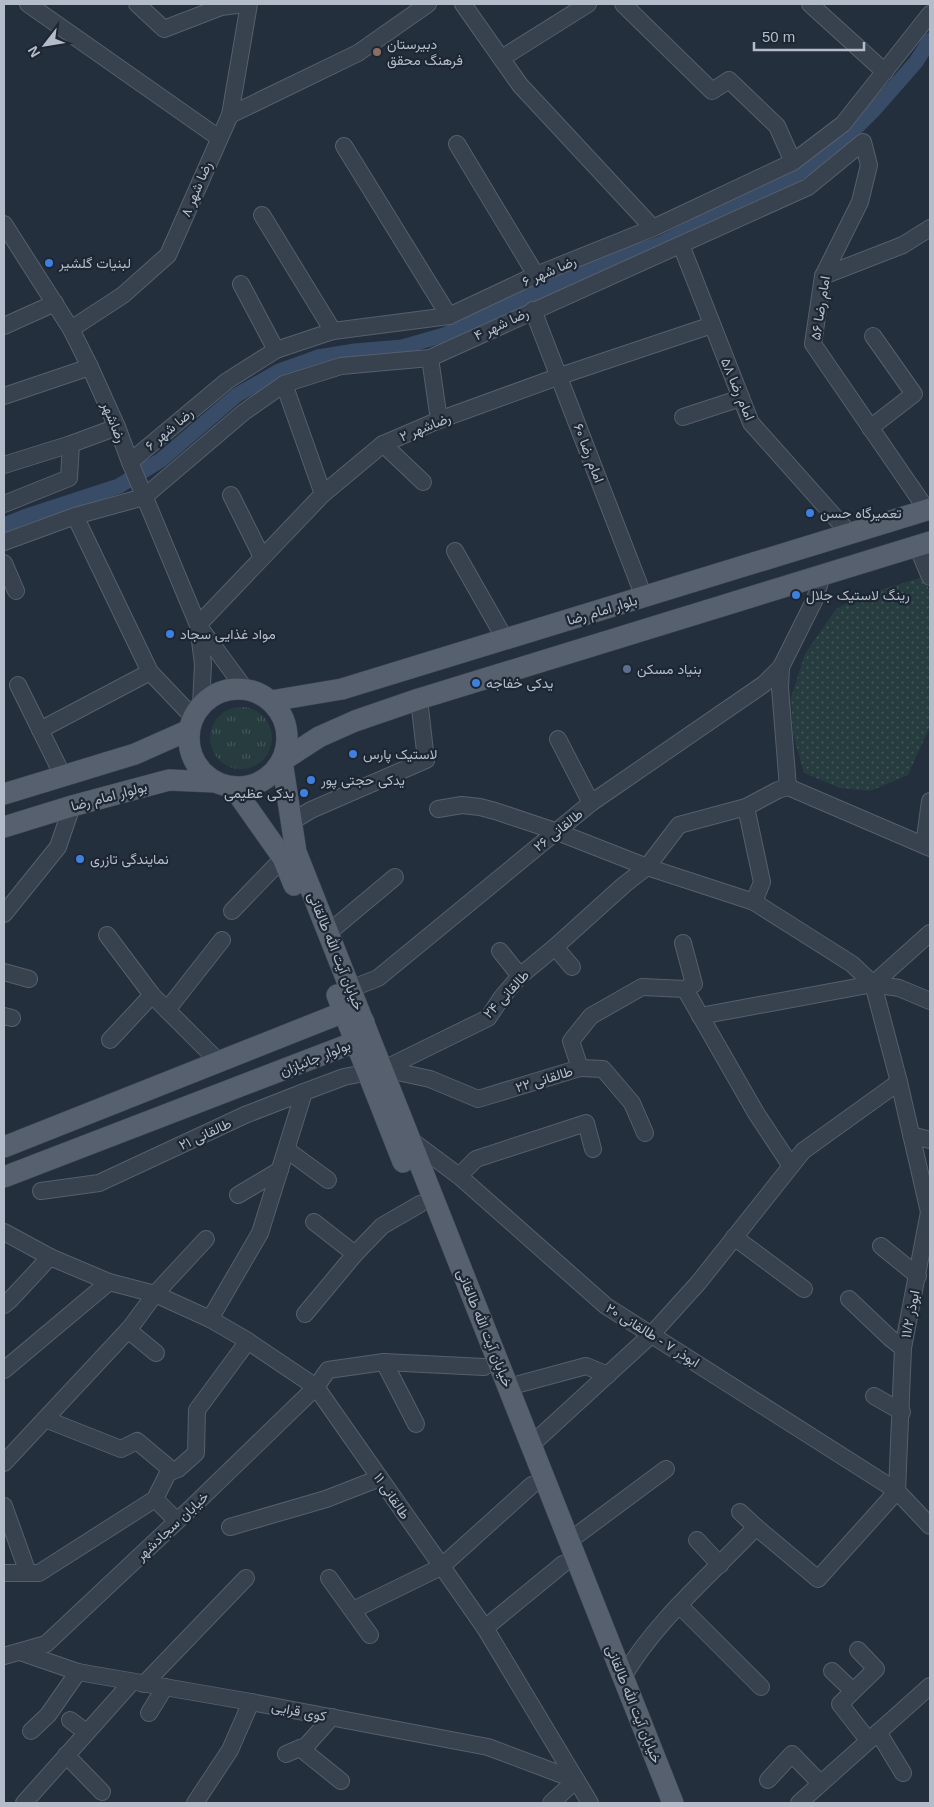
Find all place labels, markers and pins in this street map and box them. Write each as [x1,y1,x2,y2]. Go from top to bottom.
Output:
place label: دبیرستان فرهنگ محقق [387,36,463,69]
marker: دبیرستان فرهنگ محقق [371,46,383,58]
place label: لبنیات گلشیر [58,255,131,272]
marker: لبنیات گلشیر [43,257,55,269]
place label: تعمیرگاه حسن [820,505,902,522]
marker: تعمیرگاه حسن [804,507,816,519]
place label: رینگ لاستیک جلال [806,587,910,605]
marker: رینگ لاستیک جلال [790,589,802,601]
place label: مواد غذایی سجاد [180,626,276,643]
marker: مواد غذایی سجاد [164,628,176,640]
place label: بنیاد مسکن [637,661,702,678]
marker: بنیاد مسکن [621,663,633,675]
place label: یدکی خفاجه [486,675,553,692]
marker: یدکی خفاجه [470,677,482,689]
place label: لاستیک پارس [363,746,437,764]
marker: لاستیک پارس [347,748,359,760]
place label: یدکی حجتی پور [320,772,405,790]
marker: یدکی حجتی پور [305,774,317,786]
place label: یدکی عظیمی [224,785,294,802]
marker: یدکی عظیمی [298,787,310,799]
place label: نمایندگی تازری [90,851,169,868]
marker: نمایندگی تازری [74,853,86,865]

